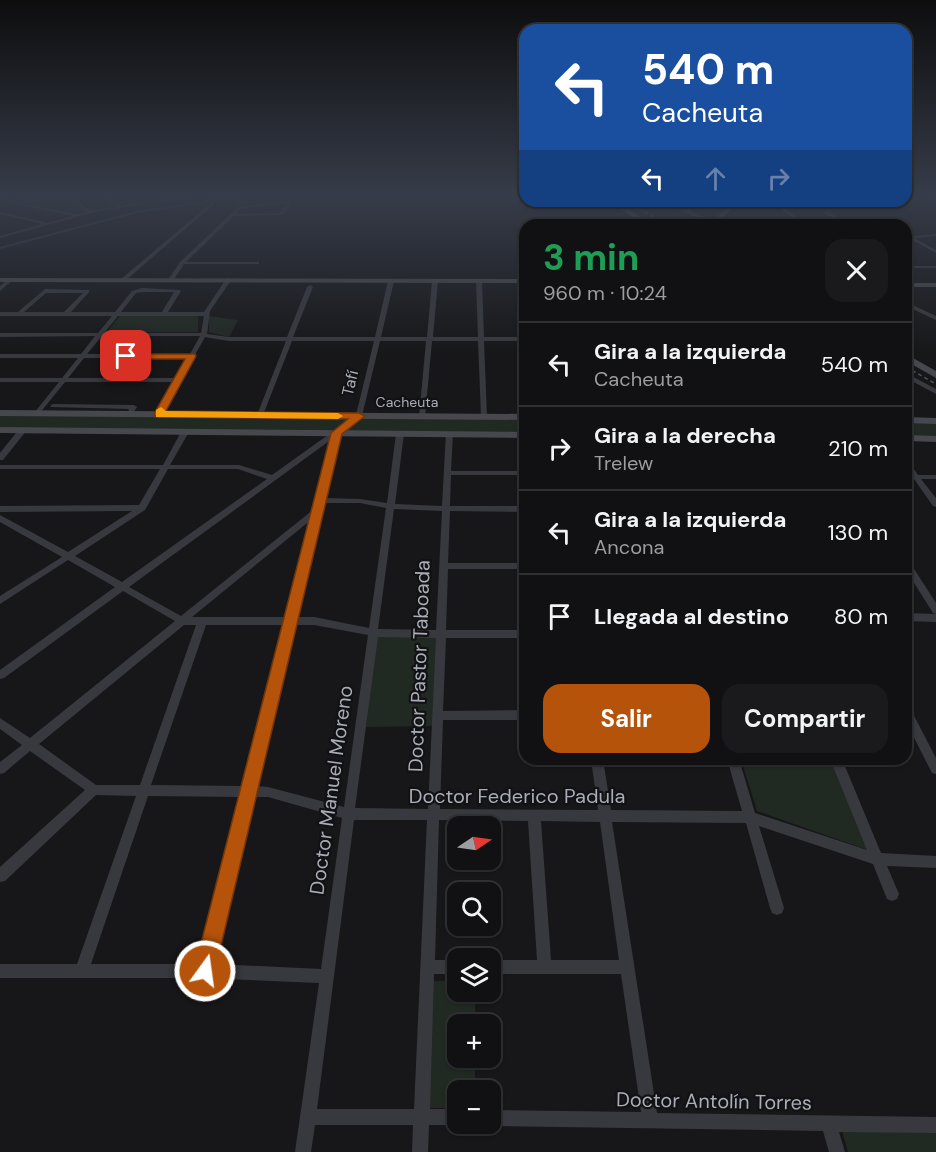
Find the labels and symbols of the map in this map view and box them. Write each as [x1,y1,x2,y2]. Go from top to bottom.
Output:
pin [100,330,151,381]
street label: Tafí [337,368,363,398]
street label: Cacheuta [376,393,438,411]
street label: Doctor Pastor Taboada [402,560,436,772]
street label: Doctor Manuel Moreno [303,684,359,896]
street label: Doctor Federico Padula [409,783,625,809]
north arrow [447,816,501,870]
position arrow [173,939,237,1003]
street label: Doctor Antolín Torres [616,1086,812,1116]

